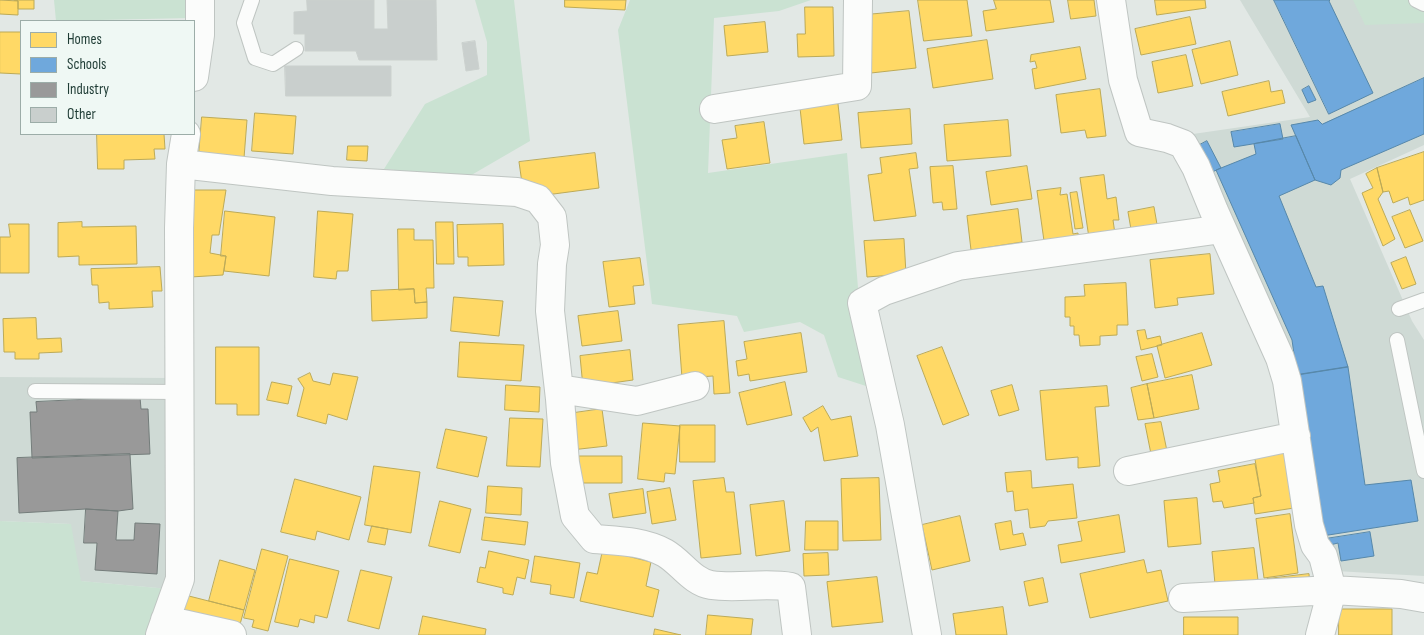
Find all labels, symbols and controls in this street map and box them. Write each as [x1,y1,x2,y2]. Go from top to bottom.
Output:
legend [20,20,195,135]
text: Homes [67,30,102,49]
text: Schools [67,55,106,74]
text: Industry [67,80,109,99]
text: Other [67,105,96,124]

